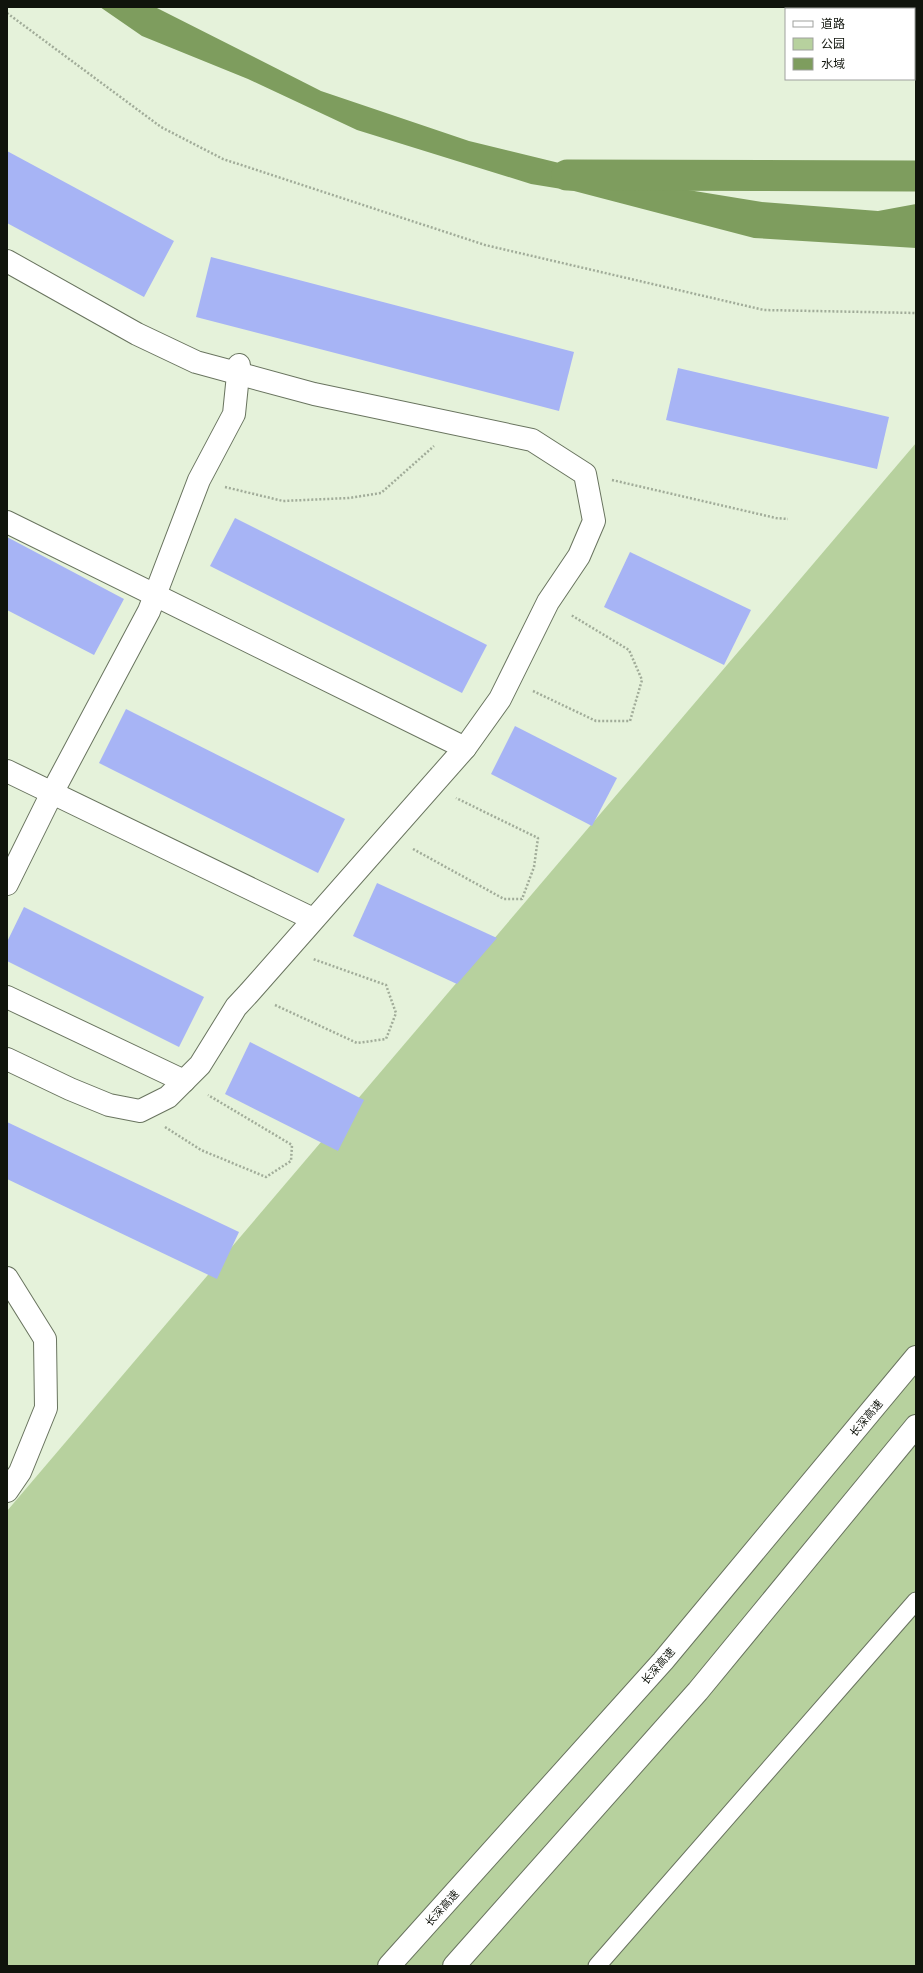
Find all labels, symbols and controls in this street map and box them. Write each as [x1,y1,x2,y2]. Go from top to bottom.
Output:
legend [785,8,915,80]
text: 道路 [821,17,845,31]
text: 公园 [821,37,845,51]
text: 水域 [821,57,845,71]
street label: 长深高速 [847,1397,886,1439]
street label: 长深高速 [639,1645,678,1687]
street label: 长深高速 [423,1888,462,1929]

